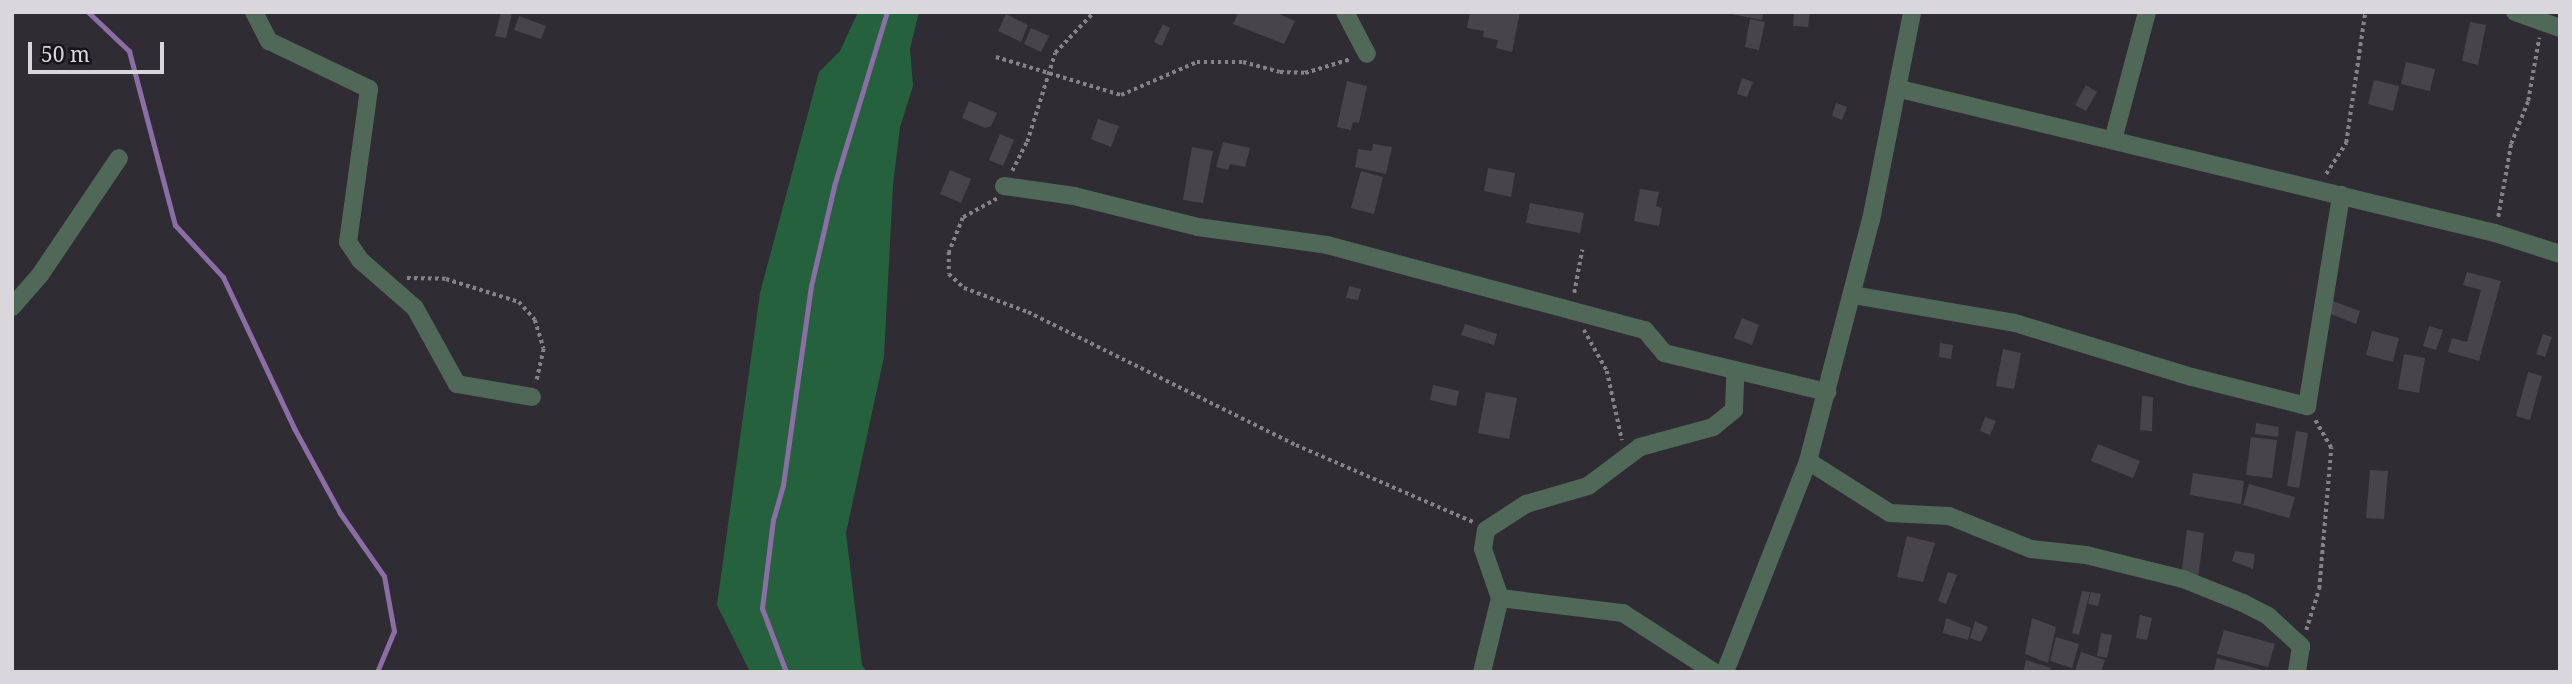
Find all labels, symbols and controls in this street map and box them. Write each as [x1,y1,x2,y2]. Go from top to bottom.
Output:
scale bar [32,28,168,72]
text: 50 m [41,40,90,68]

